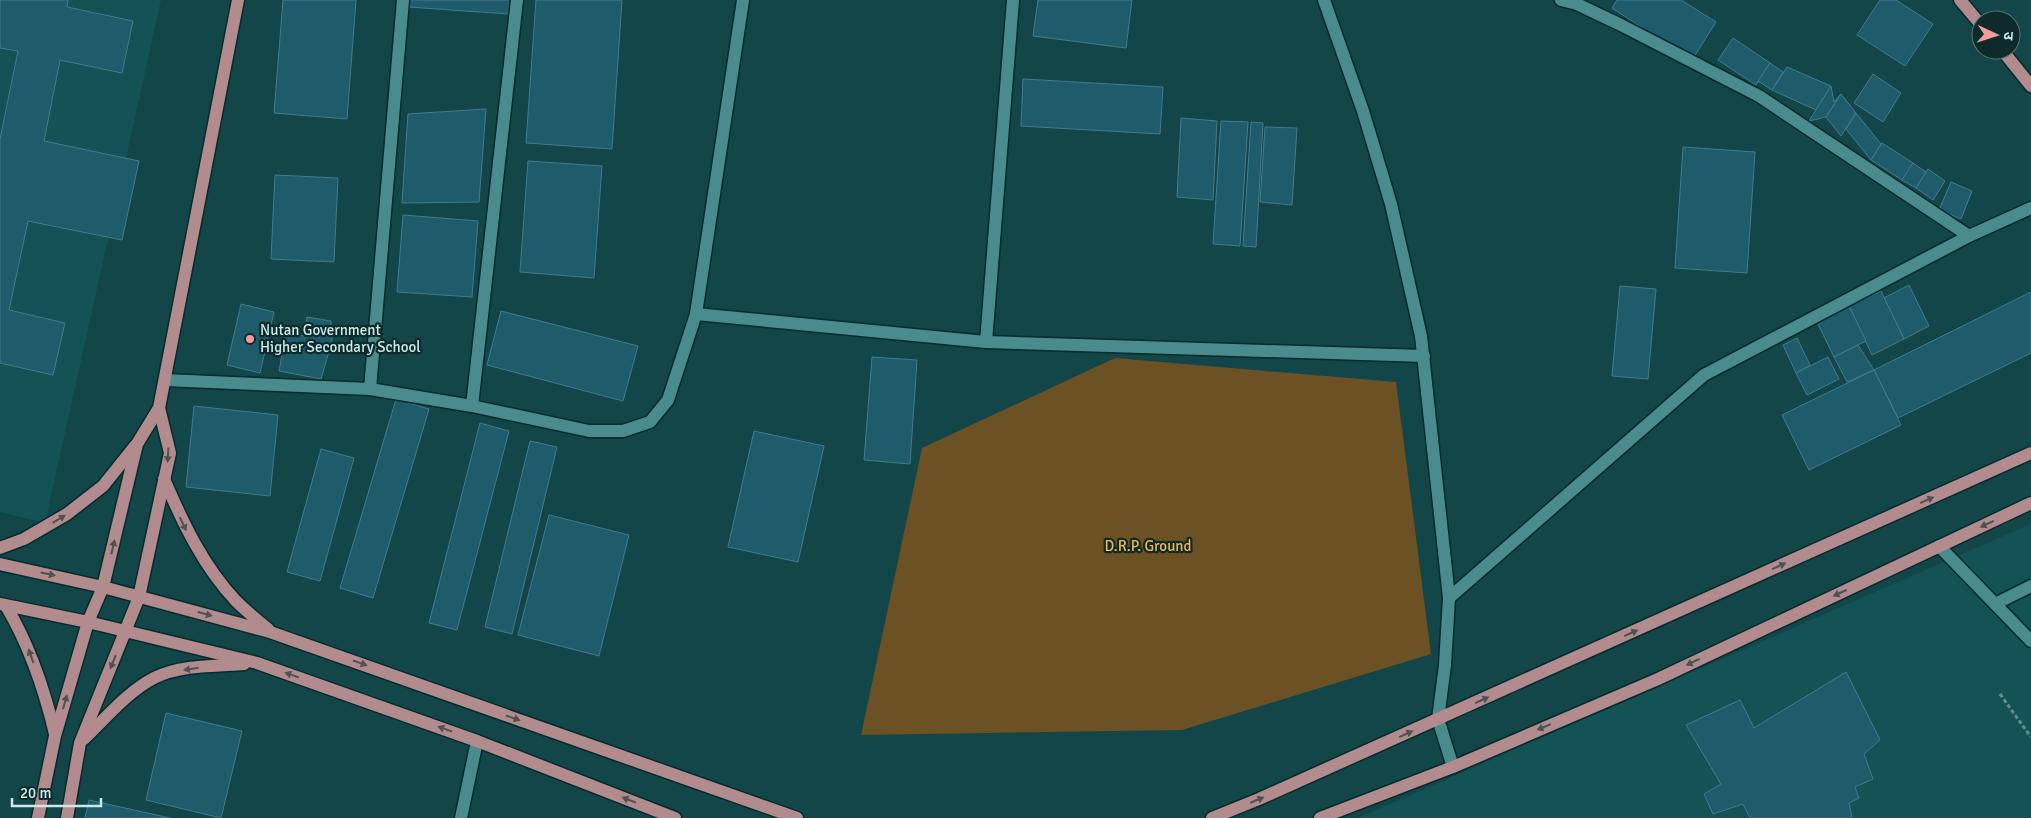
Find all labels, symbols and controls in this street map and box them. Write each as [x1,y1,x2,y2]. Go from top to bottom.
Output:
north arrow [1971,10,2021,60]
text: उ [2000,31,2017,41]
place label: Nutan Government Higher Secondary School [260,321,421,356]
marker: Nutan Government Higher Secondary School [244,333,256,345]
one-way arrow [163,448,171,464]
one-way arrow [1920,495,1934,503]
one-way arrow [52,514,65,523]
one-way arrow [180,517,188,531]
one-way arrow [1980,520,1994,528]
park label: D.R.P. Ground [1104,537,1192,555]
one-way arrow [109,540,117,555]
one-way arrow [1772,562,1786,570]
one-way arrow [40,571,56,579]
one-way arrow [1833,589,1847,597]
one-way arrow [198,611,213,619]
one-way arrow [1624,629,1638,637]
one-way arrow [27,649,34,664]
one-way arrow [109,655,117,670]
one-way arrow [1686,658,1700,666]
one-way arrow [353,660,368,668]
one-way arrow [183,665,199,673]
one-way arrow [284,671,299,679]
one-way arrow [61,695,69,710]
one-way arrow [1475,695,1489,703]
one-way arrow [506,714,521,722]
one-way arrow [1537,724,1551,732]
one-way arrow [437,725,452,733]
one-way arrow [1399,730,1413,738]
scale bar [12,776,101,808]
text: 20 m [20,784,51,802]
one-way arrow [622,796,637,804]
one-way arrow [1250,796,1265,804]

